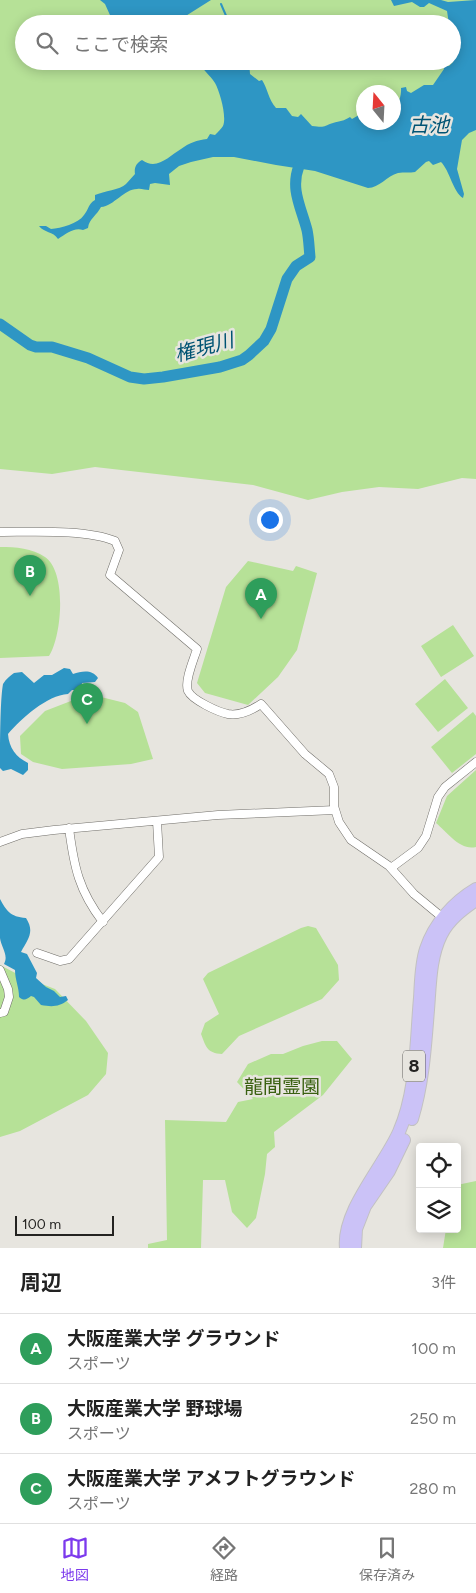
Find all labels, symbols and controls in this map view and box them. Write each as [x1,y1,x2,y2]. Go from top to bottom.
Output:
search box [15,15,461,70]
icon: search [33,29,61,57]
text: ここで検索 [73,33,168,56]
north arrow [356,85,401,130]
water label: 古池 [409,113,451,137]
water label: 権現川 [172,327,238,366]
your location [257,507,283,533]
pin: B [14,555,46,596]
pin: A [245,578,277,619]
pin: C [71,683,103,724]
road number: 8 [403,1050,425,1082]
park label: 龍間霊園 [244,1075,320,1098]
map controls [416,1143,461,1233]
button: locate [416,1143,461,1188]
button: layers [416,1188,461,1233]
scale bar [15,1213,114,1236]
text: 100 m [22,1216,61,1233]
text: 周辺 [20,1270,62,1295]
text: 3件 [431,1273,456,1292]
text: 大阪産業大学 グラウンド [67,1327,281,1350]
text: A [30,1339,42,1358]
text: 100 m [411,1339,456,1358]
text: スポーツ [67,1354,131,1373]
text: 大阪産業大学 野球場 [67,1397,243,1420]
text: B [31,1409,41,1428]
text: 250 m [410,1409,456,1428]
text: スポーツ [67,1424,131,1443]
text: 大阪産業大学 アメフトグラウンド [67,1467,356,1490]
text: C [30,1479,42,1498]
text: 280 m [409,1479,456,1498]
text: スポーツ [67,1494,131,1513]
tab: 地図 [61,1534,89,1584]
tab: 経路 [210,1534,238,1584]
tab: 保存済み [359,1534,415,1584]

